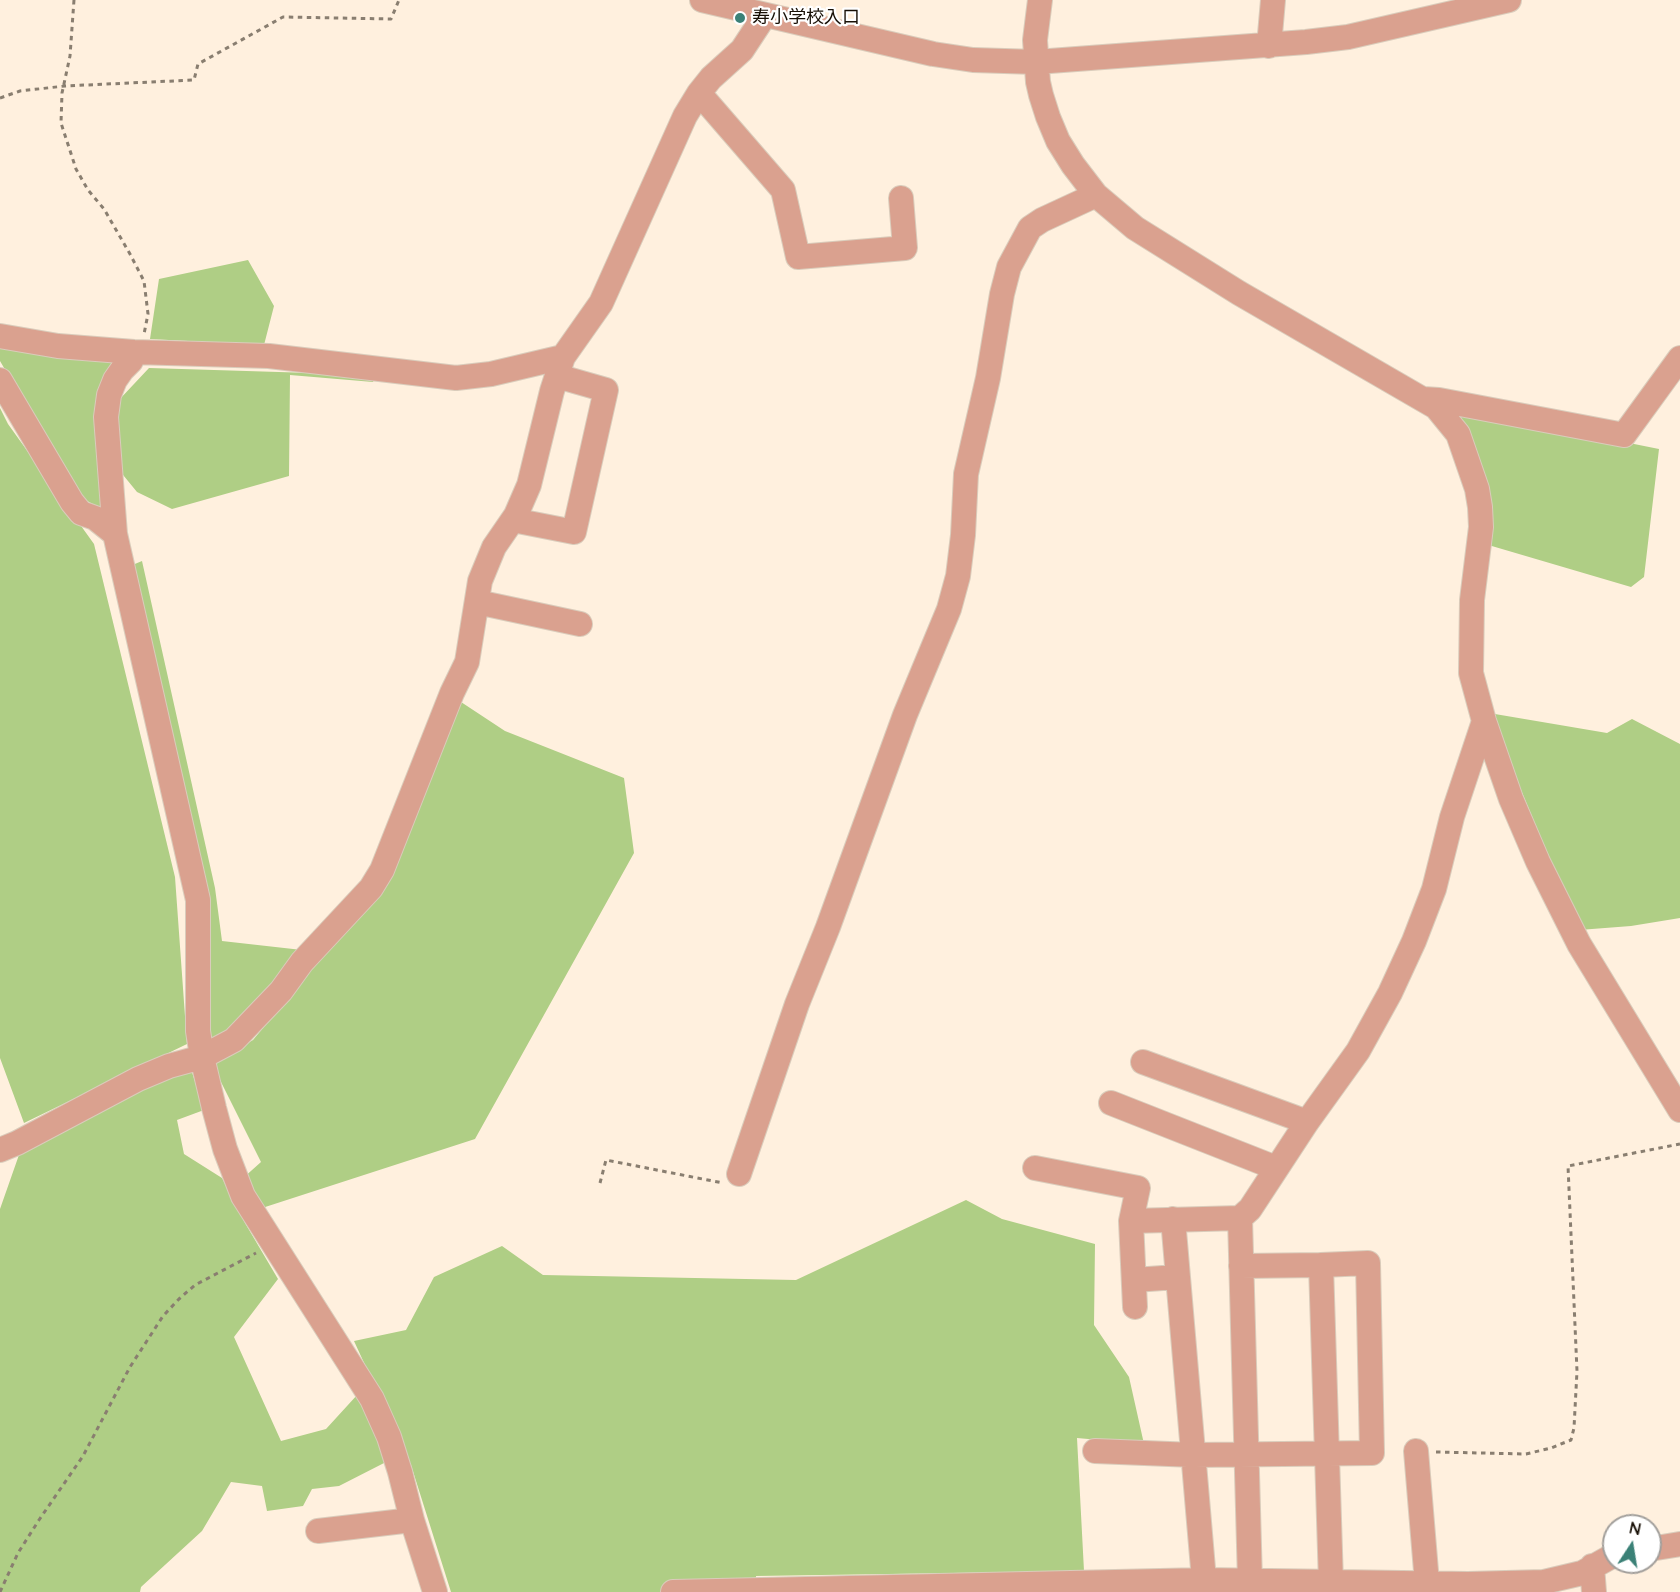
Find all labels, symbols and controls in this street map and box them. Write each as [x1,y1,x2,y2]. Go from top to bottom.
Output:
place label: 寿小学校入口 [752,7,860,29]
marker: 寿小学校入口 [733,11,747,25]
north arrow [1602,1514,1662,1574]
text: N [1627,1517,1643,1539]

